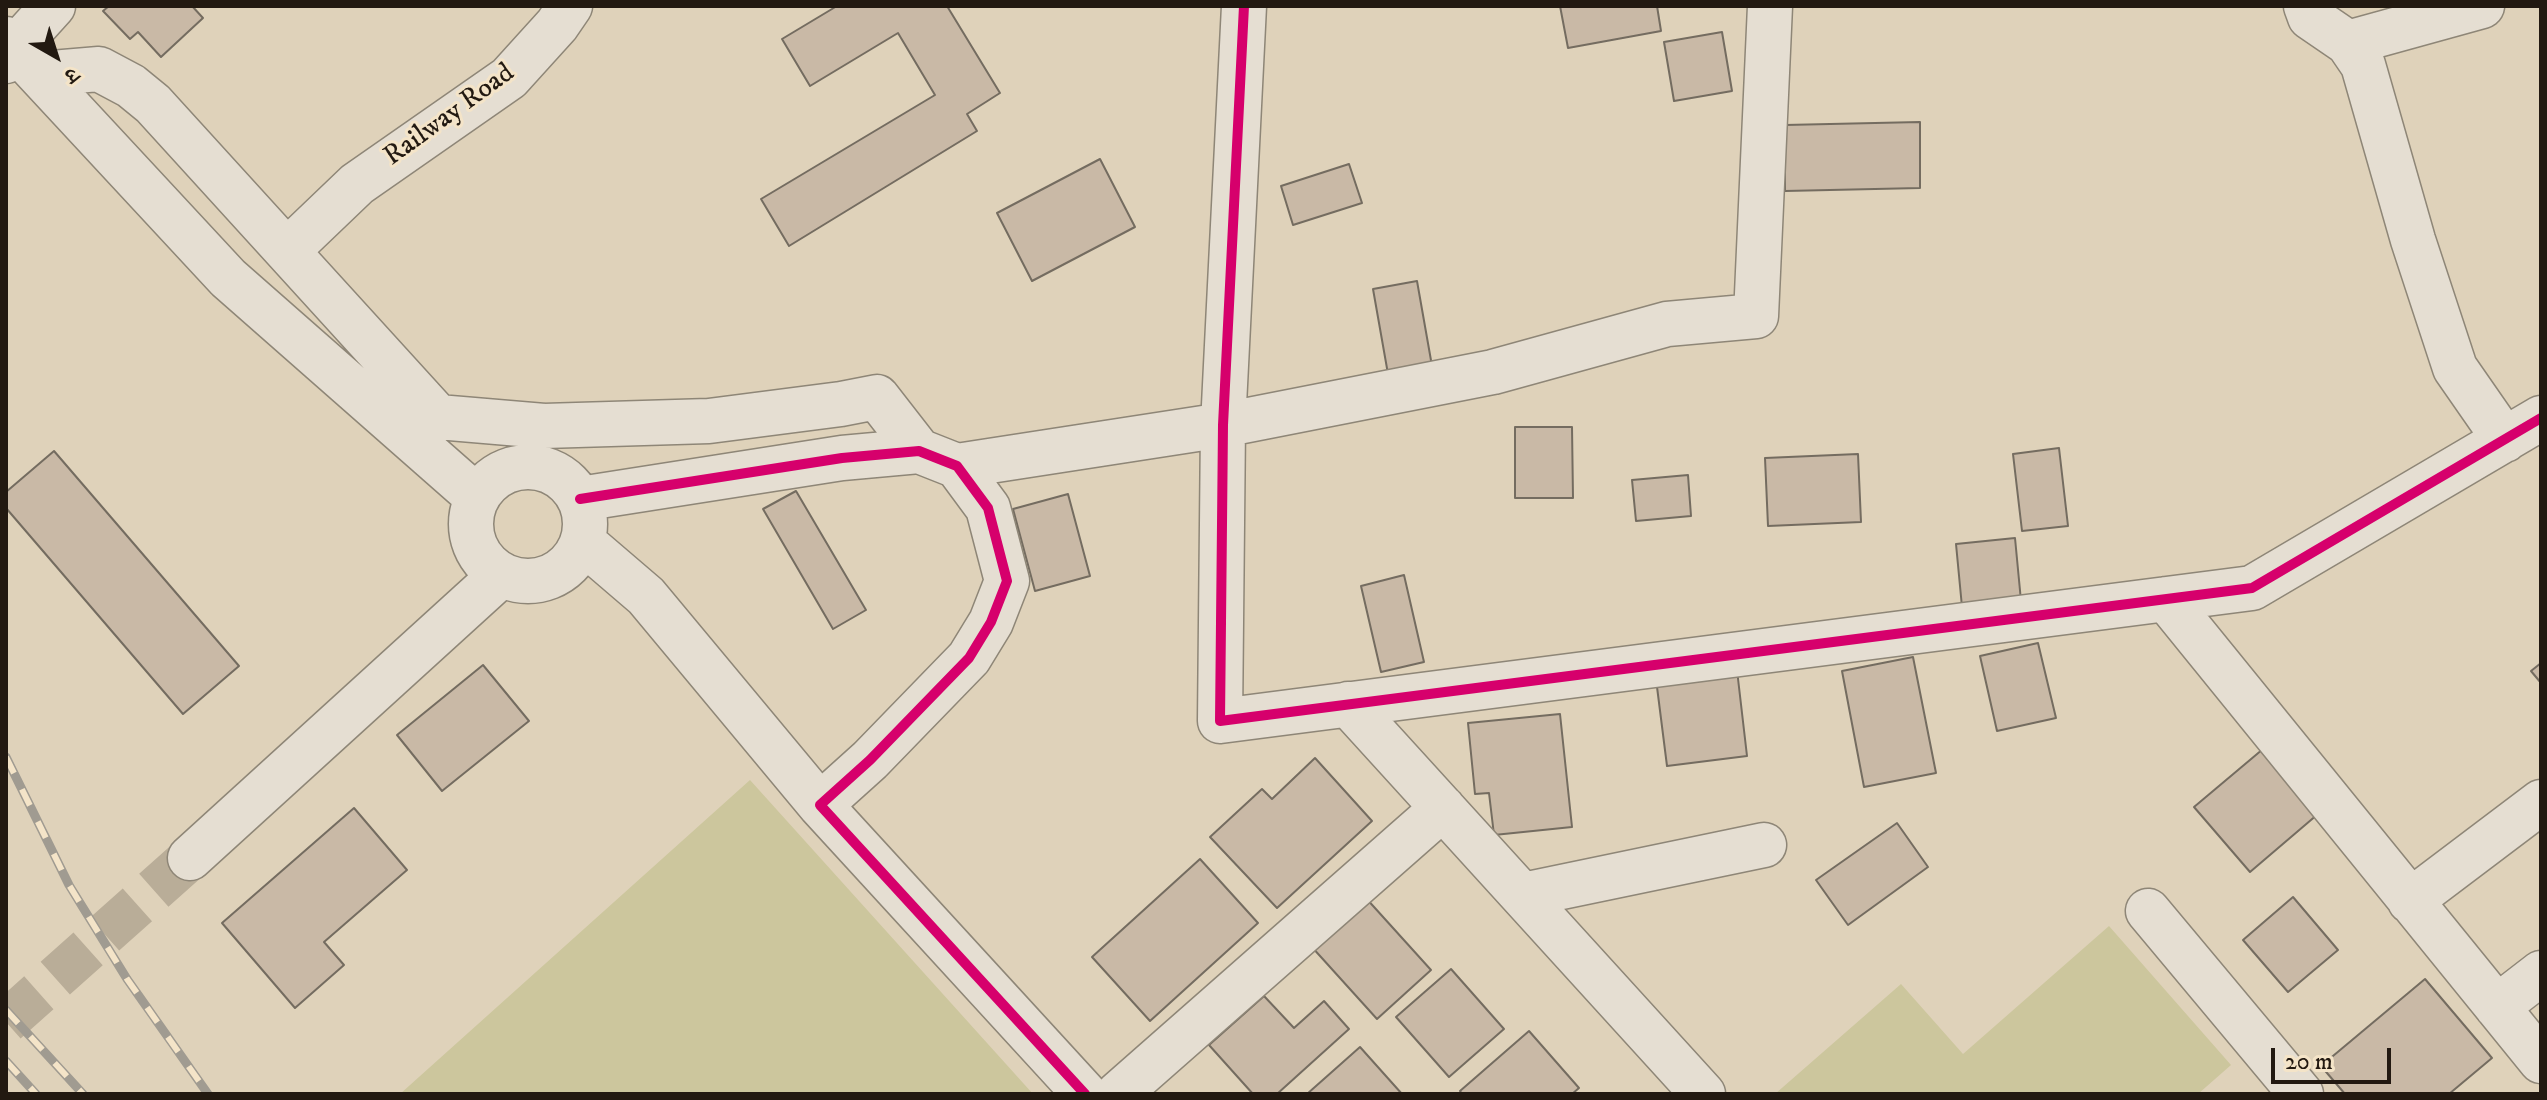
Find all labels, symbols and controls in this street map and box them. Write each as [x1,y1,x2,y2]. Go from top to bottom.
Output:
north arrow [16,16,96,96]
street label: Railway Road [378,57,522,175]
text: उ [59,61,84,89]
scale bar [2275,1032,2395,1082]
text: 20 m [2285,1047,2333,1077]

